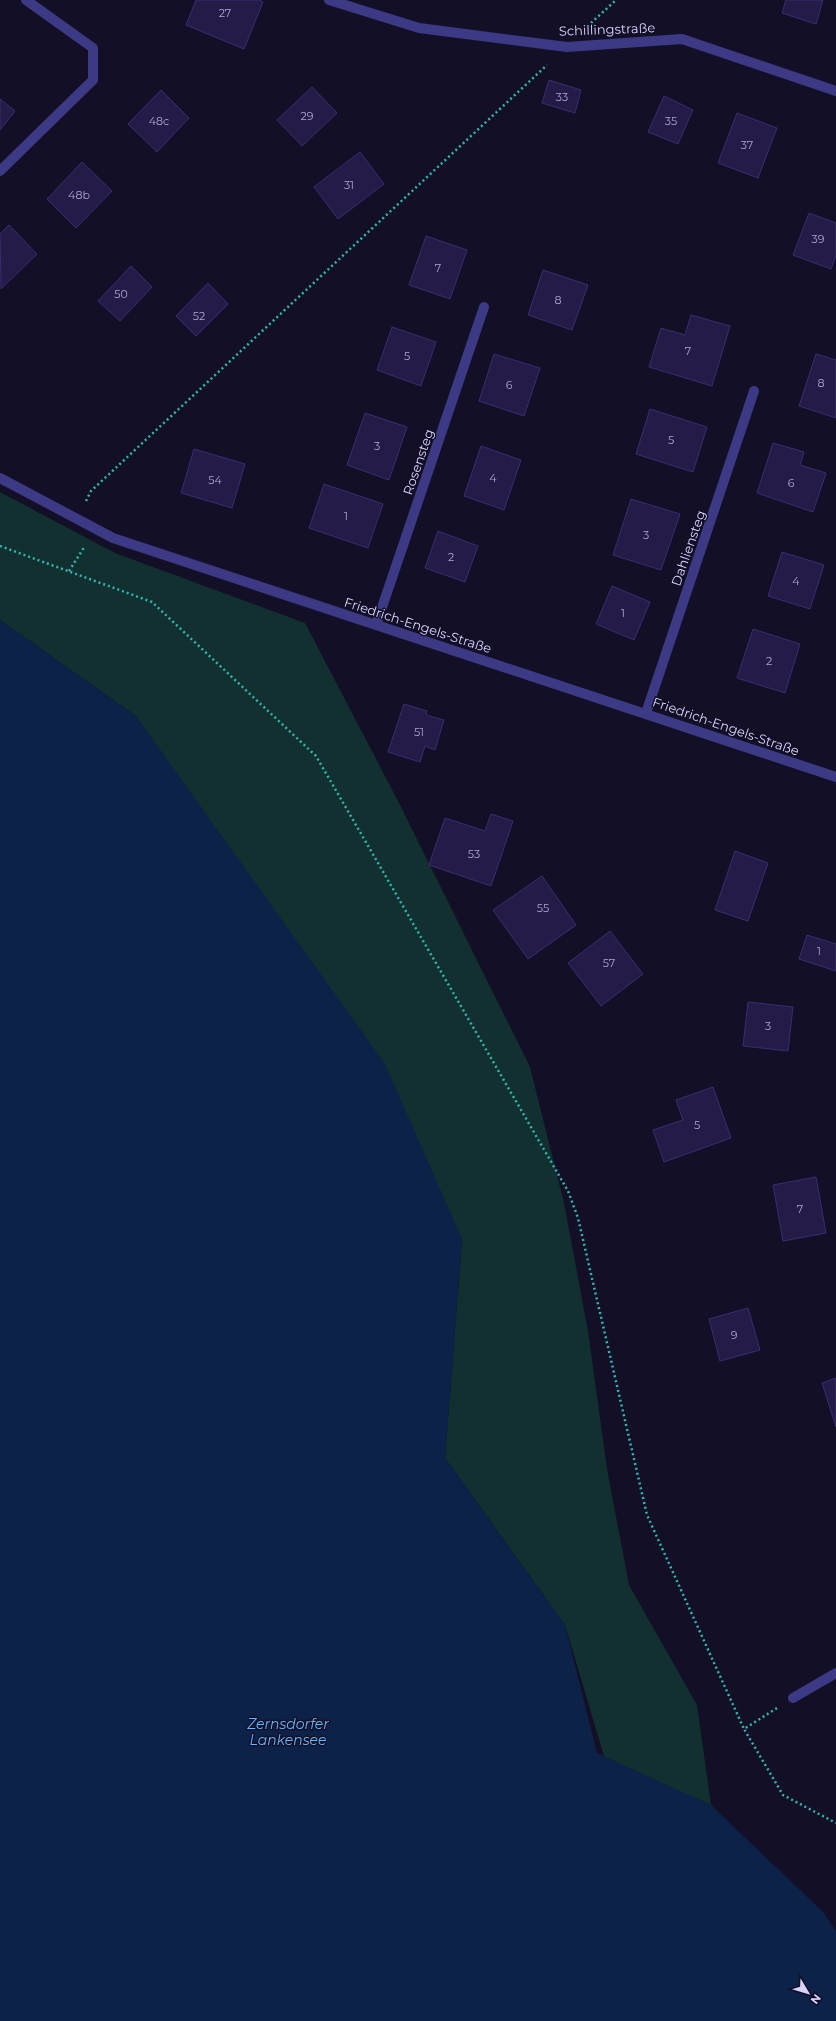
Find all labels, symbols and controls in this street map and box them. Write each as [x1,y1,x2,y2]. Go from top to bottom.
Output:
house number: 27 [219,6,231,20]
street label: Schillingstraße [559,19,655,39]
house number: 33 [556,90,568,104]
house number: 29 [301,109,314,123]
house number: 48c [149,114,169,128]
house number: 35 [665,114,677,128]
house number: 37 [741,138,753,152]
house number: 31 [344,178,354,192]
house number: 48b [68,188,90,202]
house number: 39 [812,232,825,246]
house number: 7 [435,261,441,275]
house number: 50 [114,287,128,301]
house number: 8 [554,293,562,307]
house number: 52 [193,309,205,323]
house number: 7 [685,344,691,358]
house number: 5 [404,349,410,363]
house number: 8 [817,376,825,390]
house number: 6 [506,378,513,392]
street label: Rosensteg [399,427,437,497]
house number: 5 [668,433,674,447]
house number: 3 [374,439,380,453]
house number: 4 [489,471,497,485]
house number: 54 [208,473,222,487]
house number: 6 [788,476,795,490]
street label: Dahliensteg [668,508,708,588]
house number: 1 [344,509,348,523]
house number: 3 [643,528,649,542]
house number: 2 [448,550,454,564]
house number: 4 [792,574,800,588]
street label: Friedrich-Engels-Straße [342,594,494,656]
house number: 1 [621,606,625,620]
house number: 2 [766,654,772,668]
street label: Friedrich-Engels-Straße [651,693,802,759]
house number: 51 [414,725,424,739]
house number: 53 [468,847,480,861]
house number: 55 [537,901,549,915]
house number: 1 [817,944,821,958]
house number: 57 [603,956,615,970]
house number: 3 [765,1019,771,1033]
house number: 5 [694,1118,700,1132]
house number: 7 [797,1202,803,1216]
house number: 9 [731,1328,738,1342]
water label: Zernsdorfer Lankensee [246,1715,329,1749]
north arrow [788,1973,828,2013]
text: N [808,1991,824,2007]

